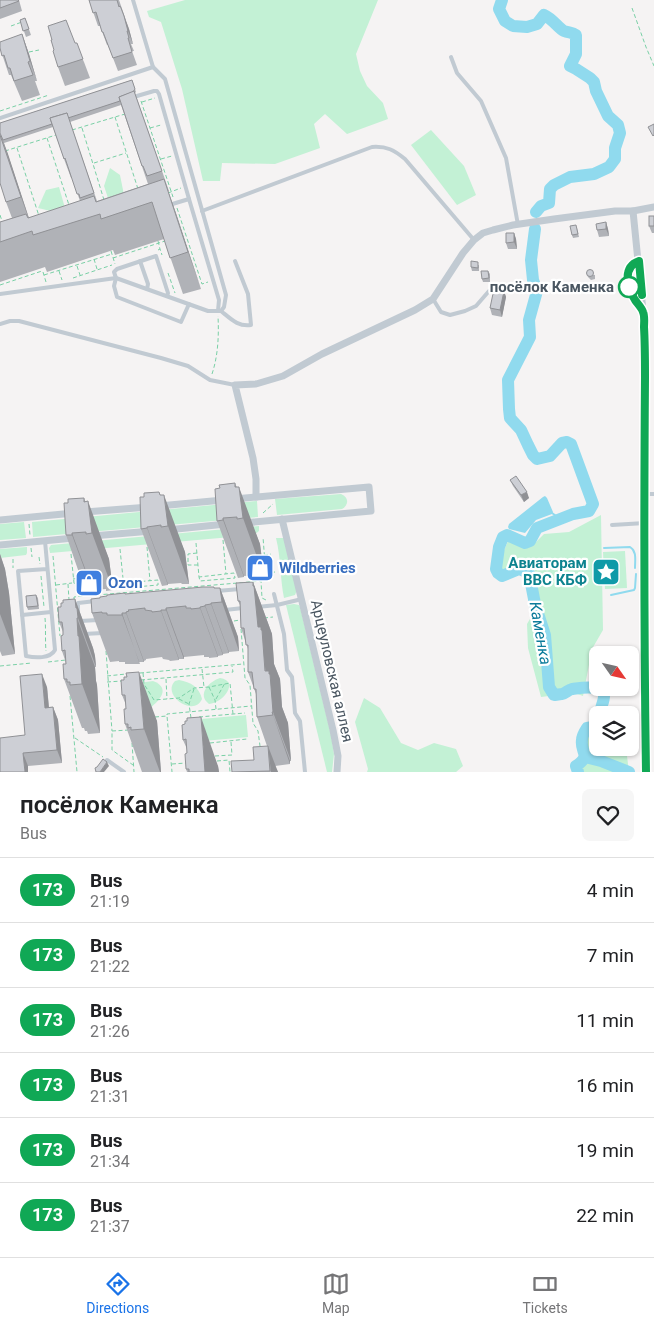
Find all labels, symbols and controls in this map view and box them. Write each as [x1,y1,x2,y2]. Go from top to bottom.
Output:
marker: посёлок Каменка [618,276,640,298]
place label: посёлок Каменка [490,278,614,296]
shop icon: Wildberries [245,553,275,583]
place label: Авиаторам ВВС КБФ [508,554,587,589]
place icon: Авиаторам ВВС КБФ [591,557,621,587]
place label: Wildberries [279,559,356,577]
shop icon: Ozon [74,568,104,598]
place label: Ozon [108,574,143,592]
street label: Арцеуловская аллея [307,598,357,744]
water label: Каменка [526,600,555,666]
north arrow [589,646,639,696]
map controls [589,646,639,756]
button: layers [589,706,639,756]
button: heart [582,789,634,841]
text: посёлок Каменка [20,791,219,819]
text: Bus [20,824,47,843]
text: Bus [90,869,123,892]
text: 173 [32,879,63,900]
text: 4 min [587,879,634,902]
text: 21:19 [90,892,130,911]
text: Bus [90,934,123,957]
text: 173 [32,944,63,965]
text: 7 min [587,944,634,967]
text: 21:22 [90,957,130,976]
text: Bus [90,999,123,1022]
text: 173 [32,1009,63,1030]
text: 11 min [576,1009,634,1032]
text: 21:26 [90,1022,130,1041]
text: Bus [90,1064,123,1087]
text: 173 [32,1074,63,1095]
text: 16 min [576,1074,634,1097]
text: 21:31 [90,1087,130,1106]
text: Bus [90,1129,123,1152]
text: 173 [32,1139,63,1160]
text: 19 min [576,1139,634,1162]
text: 21:34 [90,1152,130,1171]
text: Bus [90,1194,123,1217]
text: 173 [32,1204,63,1225]
text: 22 min [576,1204,634,1227]
text: 21:37 [90,1217,130,1236]
tab: Directions [86,1270,149,1316]
tab: Map [322,1270,350,1316]
tab: Tickets [522,1270,568,1316]

